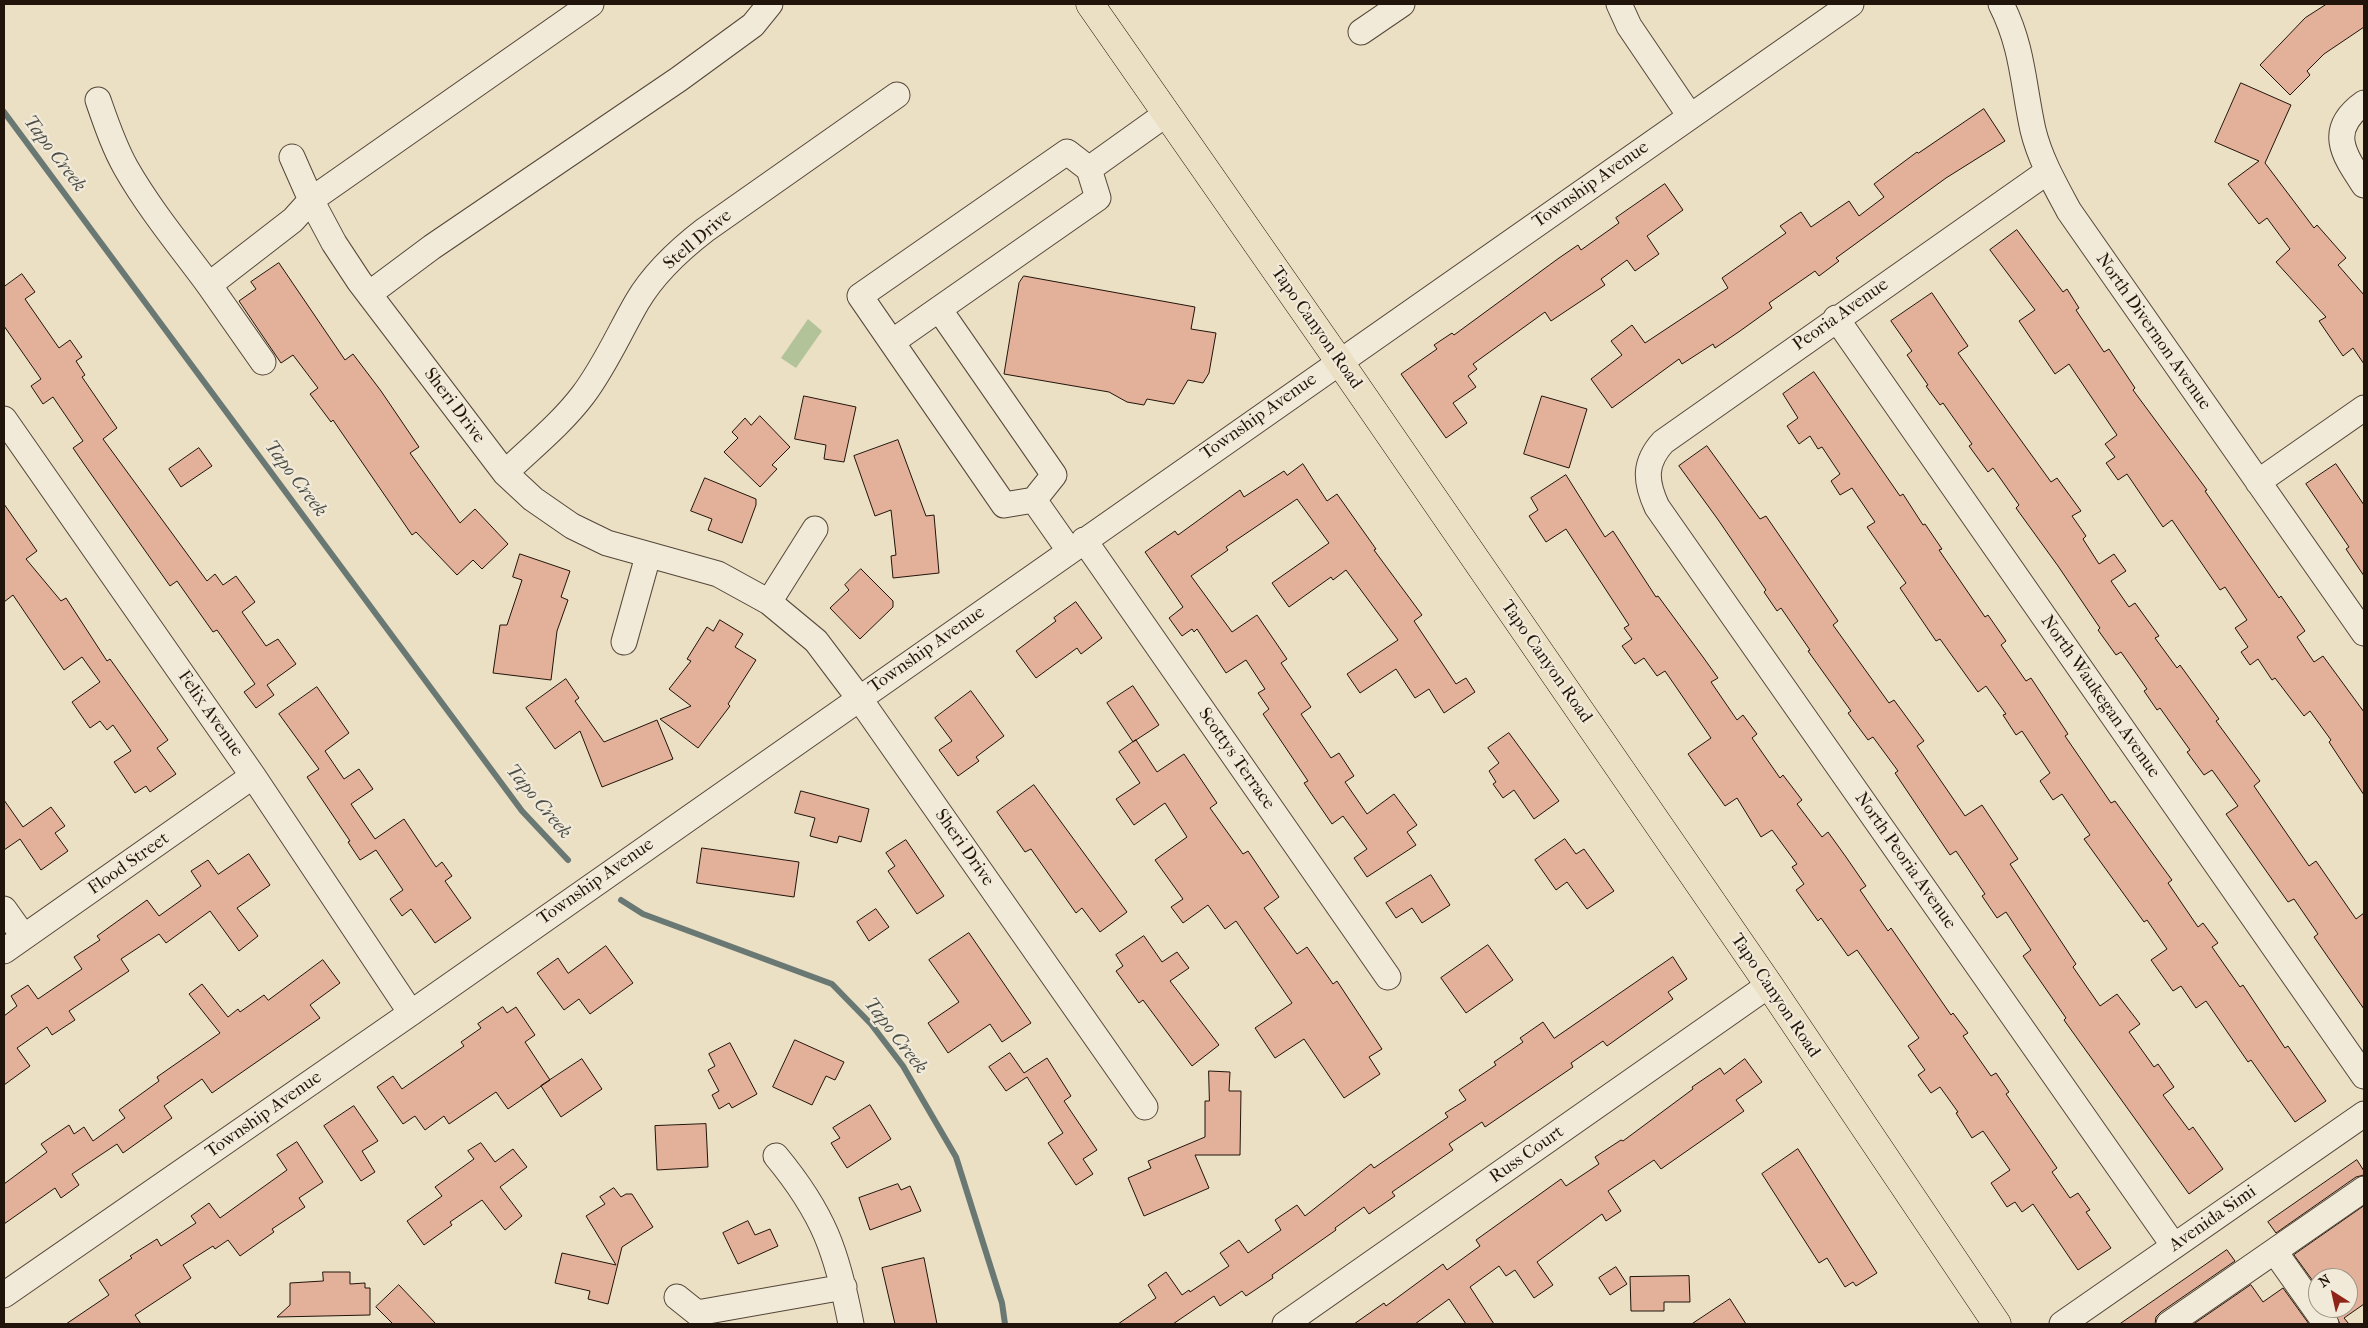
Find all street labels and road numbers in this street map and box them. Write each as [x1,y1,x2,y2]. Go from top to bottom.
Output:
street label: Township Avenue [1529,137,1653,233]
street label: Stell Drive [660,205,736,275]
street label: North Divernon Avenue [2091,250,2215,414]
street label: Tapo Canyon Road [1266,263,1366,393]
street label: Peoria Avenue [1789,274,1893,356]
street label: Sheri Drive [419,364,489,448]
street label: Township Avenue [1197,369,1321,465]
street label: Tapo Canyon Road [1496,597,1596,727]
street label: Township Avenue [865,602,989,698]
street label: North Waukegan Avenue [2036,612,2164,782]
street label: Felix Avenue [172,667,248,761]
street label: Scottys Terrace [1193,704,1279,814]
street label: North Peoria Avenue [1850,788,1960,934]
street label: Sheri Drive [930,805,998,891]
street label: Flood Street [84,828,174,900]
street label: Township Avenue [534,834,658,930]
street label: Tapo Canyon Road [1726,930,1824,1062]
street label: Township Avenue [202,1067,326,1163]
street label: Russ Court [1486,1122,1568,1188]
street label: Avenida Simi [2165,1181,2261,1257]

